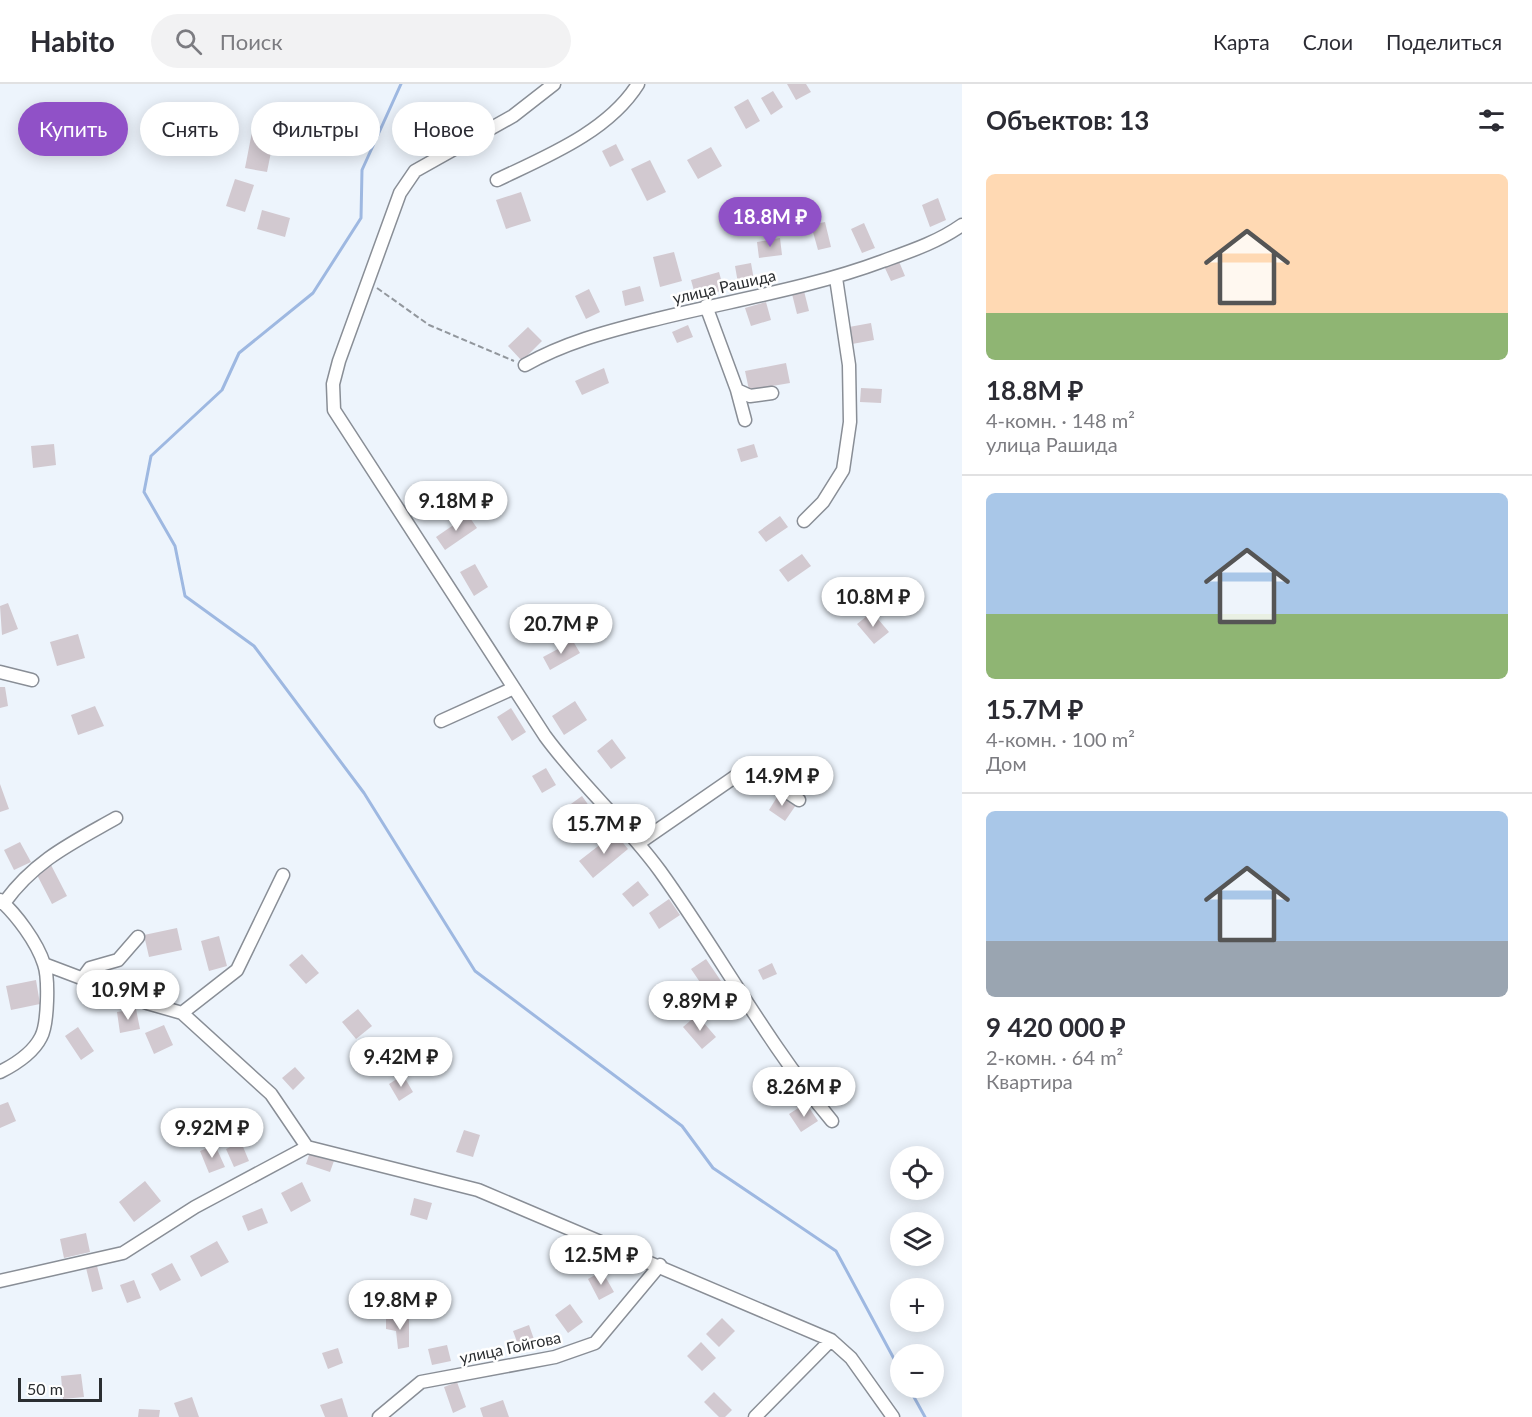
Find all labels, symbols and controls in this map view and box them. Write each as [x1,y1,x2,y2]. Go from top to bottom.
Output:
search box [151,14,571,68]
text: Habito [30,24,115,58]
icon: search [172,25,205,58]
text: Поиск [220,28,283,55]
text: Карта [1213,29,1270,54]
text: Слои [1303,29,1353,54]
text: Поделиться [1386,29,1502,54]
chip: Купить [18,102,128,156]
chip: Снять [140,102,239,156]
chip: Фильтры [251,102,380,156]
chip: Новое [392,102,495,156]
text: Объектов: 13 [986,104,1149,136]
icon: filters [1475,104,1508,137]
pin: 18.8M ₽ [715,197,825,248]
text: 18.8M ₽ [733,204,807,228]
icon: home [1193,213,1301,321]
street label: улица Рашида [671,265,777,307]
text: 18.8M ₽ [986,374,1083,406]
text: 4-комн. · 148 m² [986,408,1135,432]
text: улица Рашида [986,432,1118,456]
pin: 9.18M ₽ [401,481,511,532]
text: 9.18M ₽ [419,488,493,512]
icon: home [1193,532,1301,640]
pin: 10.8M ₽ [818,577,928,628]
text: 10.8M ₽ [836,584,910,608]
pin: 20.7M ₽ [506,604,616,655]
text: 20.7M ₽ [524,611,598,635]
text: 15.7M ₽ [986,693,1083,725]
text: 4-комн. · 100 m² [986,727,1135,751]
text: Дом [986,751,1027,775]
pin: 14.9M ₽ [727,756,837,807]
text: 14.9M ₽ [745,763,819,787]
pin: 15.7M ₽ [549,804,659,855]
text: 15.7M ₽ [567,811,641,835]
icon: home [1193,850,1301,958]
pin: 10.9M ₽ [73,970,183,1021]
text: 10.9M ₽ [91,977,165,1001]
pin: 9.89M ₽ [645,981,755,1032]
text: 9.89M ₽ [663,988,737,1012]
text: 9 420 000 ₽ [986,1011,1126,1043]
pin: 9.42M ₽ [346,1037,456,1088]
text: 9.42M ₽ [364,1044,438,1068]
text: 2-комн. · 64 m² [986,1045,1123,1069]
pin: 8.26M ₽ [749,1067,859,1118]
text: Квартира [986,1069,1073,1093]
text: 8.26M ₽ [767,1074,841,1098]
pin: 9.92M ₽ [157,1108,267,1159]
text: 9.92M ₽ [175,1115,249,1139]
map controls [890,1146,944,1398]
button: locate [890,1146,944,1200]
button: layers [890,1212,944,1266]
pin: 12.5M ₽ [546,1235,656,1286]
text: 12.5M ₽ [564,1242,638,1266]
button: + [890,1278,944,1332]
pin: 19.8M ₽ [345,1280,455,1331]
text: 19.8M ₽ [363,1287,437,1311]
street label: улица Гойгова [458,1327,562,1367]
button: − [890,1344,944,1398]
scale bar [18,1375,102,1402]
text: 50 m [27,1379,63,1398]

